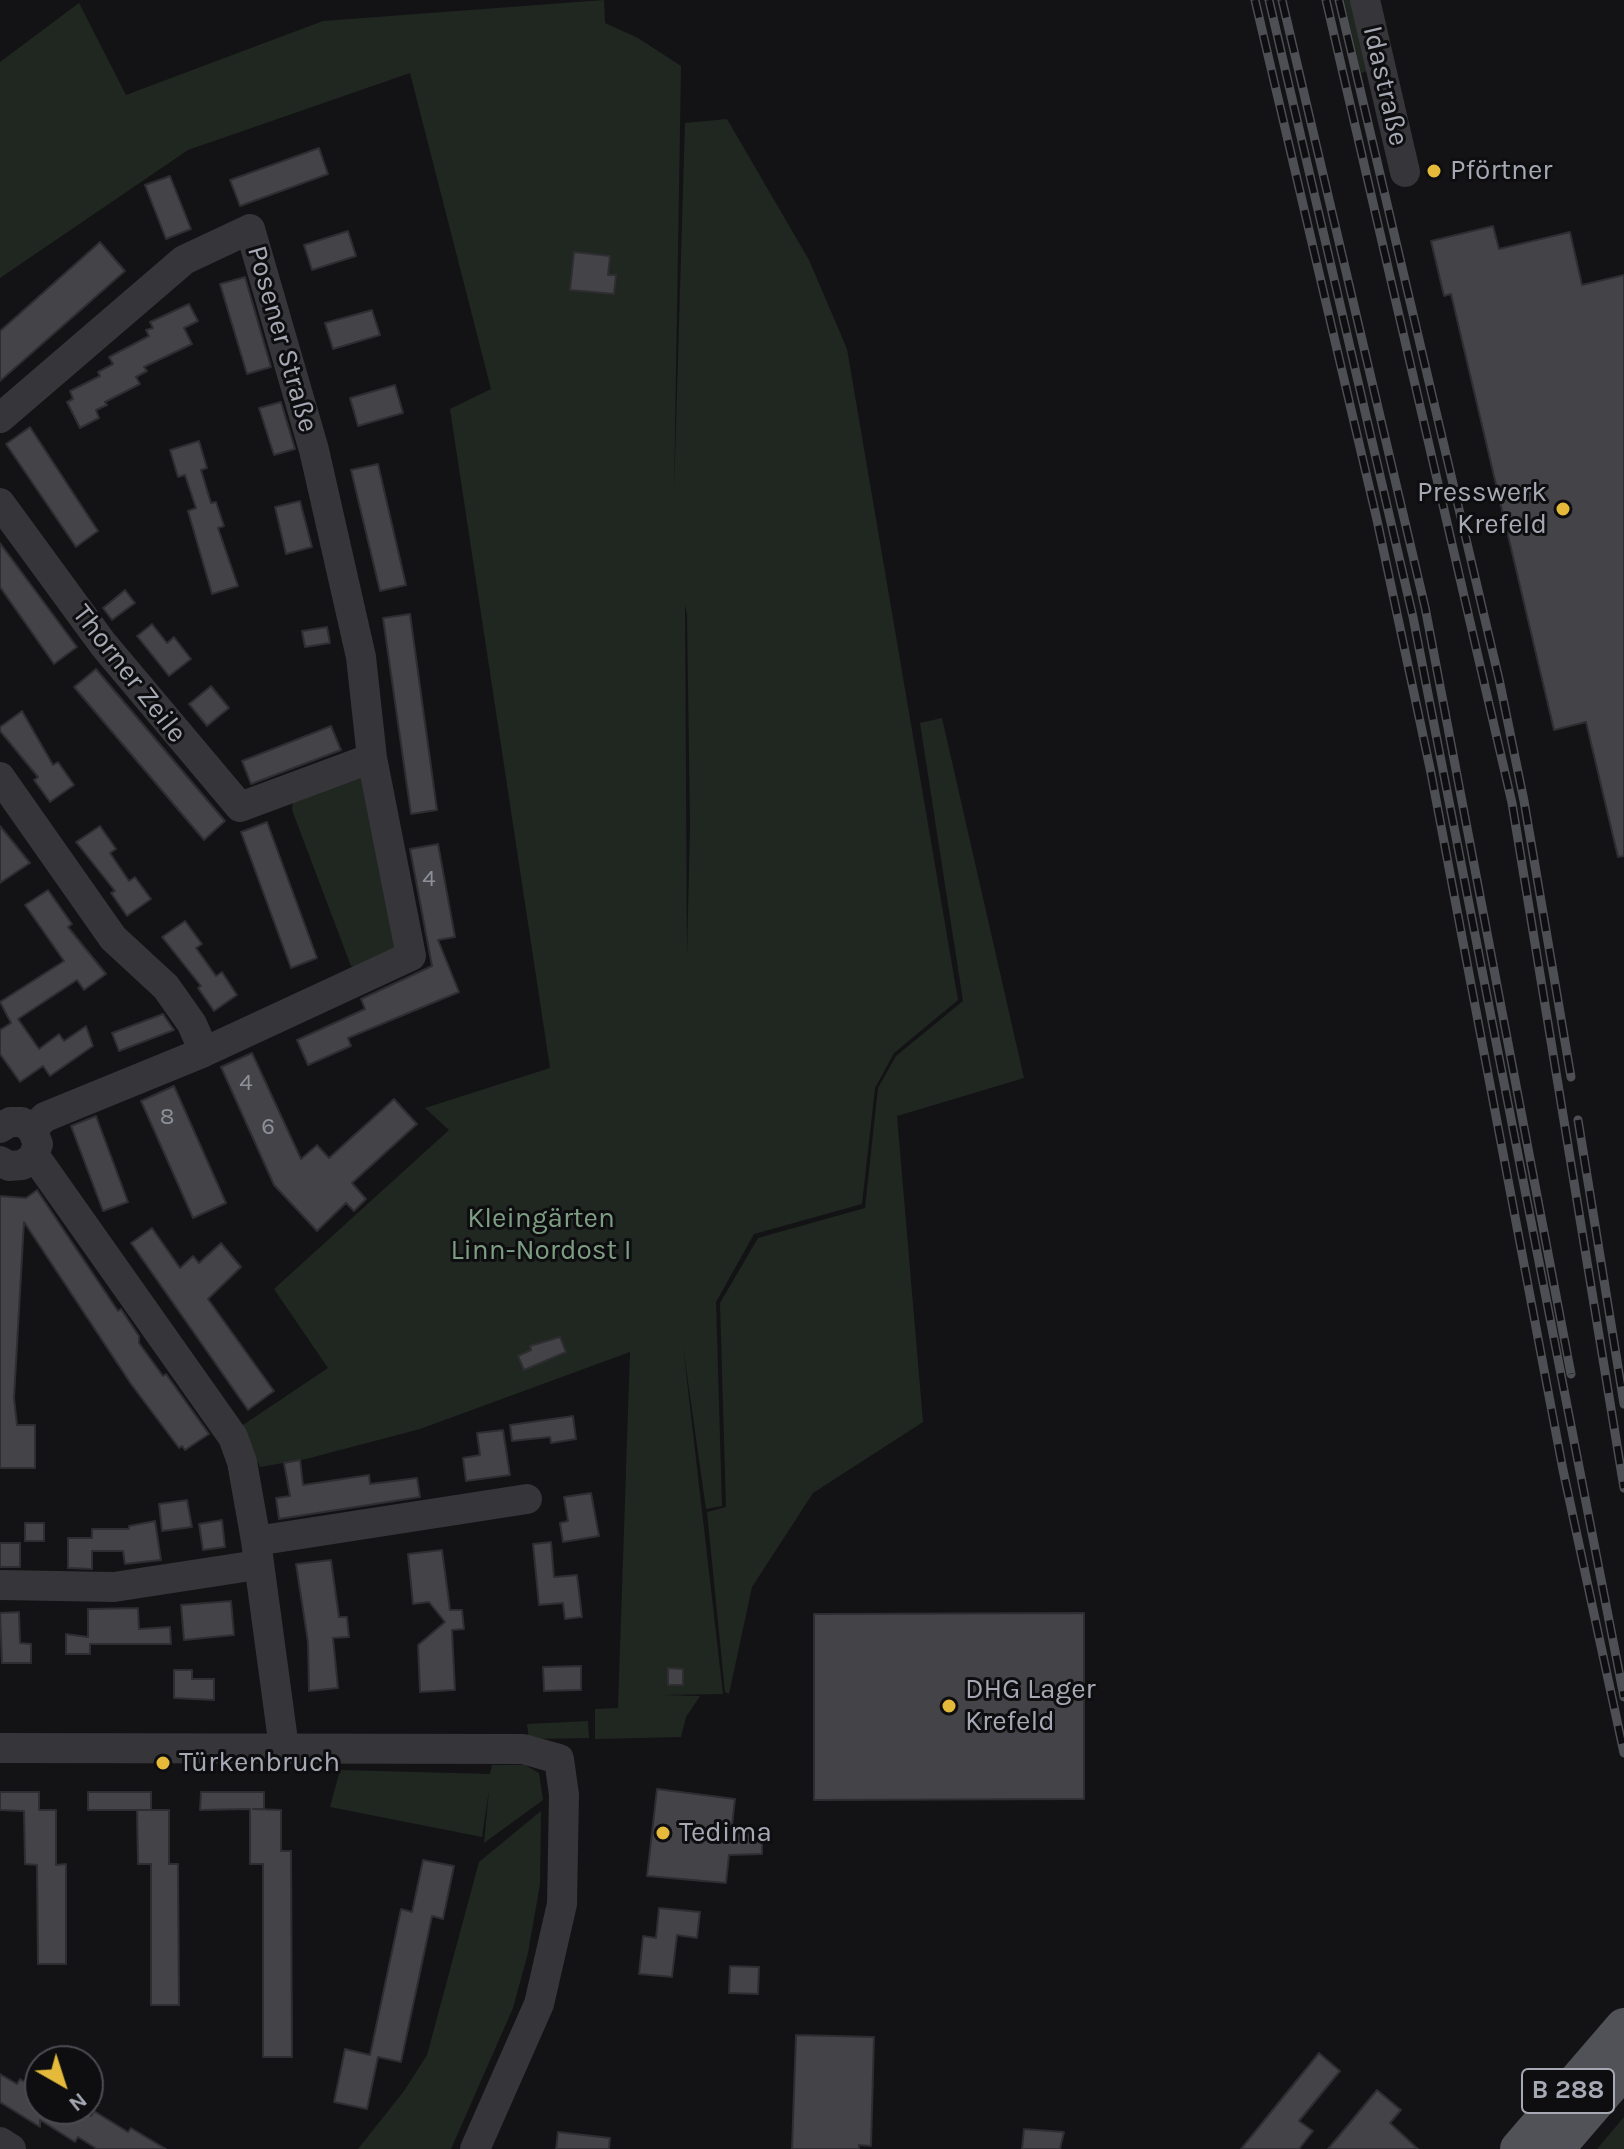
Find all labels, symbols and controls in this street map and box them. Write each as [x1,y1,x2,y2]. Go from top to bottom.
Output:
street label: Idastraße [1355,23,1415,149]
place label: Pförtner [1450,154,1552,188]
marker: Pförtner [1425,162,1443,180]
street label: Posener Straße [239,242,325,436]
place label: Presswerk Krefeld [1417,476,1547,542]
marker: Presswerk Krefeld [1554,500,1572,518]
street label: Thorner Zeile [65,598,193,750]
house number: 4 [422,865,436,893]
house number: 4 [239,1069,253,1097]
house number: 8 [160,1103,174,1131]
house number: 6 [261,1113,275,1141]
park label: Kleingärten Linn-Nordost I [450,1202,632,1268]
place label: DHG Lager Krefeld [965,1673,1096,1739]
marker: DHG Lager Krefeld [940,1697,958,1715]
place label: Türkenbruch [179,1746,340,1780]
marker: Türkenbruch [154,1754,172,1772]
place label: Tedima [679,1816,772,1850]
marker: Tedima [654,1824,672,1842]
north arrow [24,2045,104,2125]
road number: B 288 [1522,2069,1614,2113]
text: N [64,2087,92,2117]

